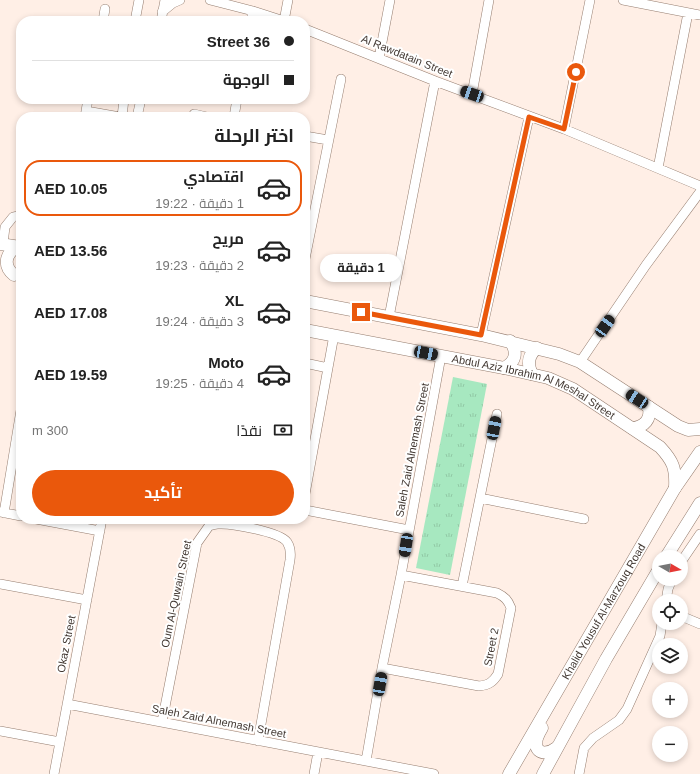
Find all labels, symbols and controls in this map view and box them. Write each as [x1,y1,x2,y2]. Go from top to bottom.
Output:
street label: Al Rawdatain Street [360,32,454,80]
text: Street 36 [207,33,270,50]
route start [567,63,585,81]
text: الوجهة [223,71,270,88]
car [459,84,485,104]
text: اختر الرحلة [214,126,294,146]
text: اقتصادي [184,168,244,185]
icon: car [256,170,292,206]
text: AED 10.05 [34,180,107,197]
text: 1 دقيقة · 19:22 [155,196,244,211]
text: مريح [212,230,244,247]
icon: car [256,232,292,268]
text: AED 13.56 [34,242,107,259]
callout: 1 دقيقة [320,254,402,282]
text: 2 دقيقة · 19:23 [155,258,244,273]
text: 1 دقيقة [337,260,385,275]
text: XL [225,292,244,309]
icon: car [256,294,292,330]
route end [352,303,370,321]
text: AED 17.08 [34,304,107,321]
car [593,313,617,339]
text: 3 دقيقة · 19:24 [155,314,244,329]
car [413,345,439,361]
street label: Abdul Aziz Ibrahim Al Meshal Street [451,352,617,421]
text: Moto [208,354,244,371]
icon: car [256,356,292,392]
text: AED 19.59 [34,366,107,383]
text: 4 دقيقة · 19:25 [155,376,244,391]
street label: Saleh Zaid Alnemash Street [393,382,431,518]
car [624,387,650,411]
car [486,415,502,441]
icon: cash [272,419,294,441]
text: نقدًا [236,422,262,439]
text: 300 m [32,423,68,438]
button: تأكيد [32,470,294,516]
car [398,532,414,558]
street label: Oum Al-Quwain Street [159,539,193,649]
street label: Khalid Yousuf Al-Marzouq Road [559,541,647,681]
north arrow [652,550,688,586]
map controls [652,550,688,762]
button: locate [652,594,688,630]
street label: Okaz Street [55,614,77,674]
street label: Street 2 [481,627,501,667]
button: layers [652,638,688,674]
car [372,671,388,697]
button: + [652,682,688,718]
street label: Saleh Zaid Alnemash Street [151,702,287,740]
button: − [652,726,688,762]

